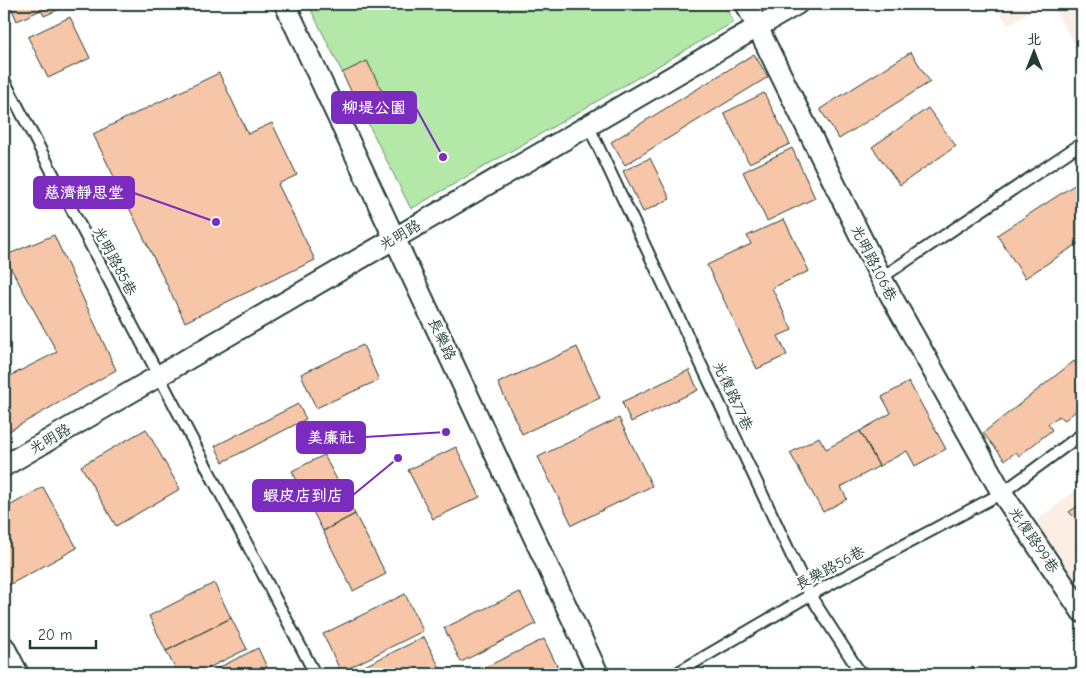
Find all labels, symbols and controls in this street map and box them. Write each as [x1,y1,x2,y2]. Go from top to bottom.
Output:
north arrow [1008,28,1058,78]
text: 北 [1027,31,1041,48]
callout: 柳堤公園 [332,92,416,123]
text: 柳堤公園 [342,99,406,117]
callout: 慈濟靜思堂 [34,177,134,208]
text: 慈濟靜思堂 [44,184,124,202]
street label: 光明路 [376,216,424,254]
street label: 光明路106巷 [847,222,901,304]
street label: 光明路85巷 [89,223,141,299]
street label: 長樂路 [424,315,460,363]
street label: 光復路77巷 [709,359,757,433]
street label: 光明路 [26,420,74,458]
callout: 美廉社 [297,422,365,453]
text: 美廉社 [307,429,355,447]
callout: 蝦皮店到店 [253,480,353,511]
text: 蝦皮店到店 [263,487,343,505]
street label: 光復路99巷 [1005,503,1063,577]
street label: 長樂路56巷 [792,542,868,594]
scale bar [30,618,96,650]
text: 20 m [38,626,72,644]

